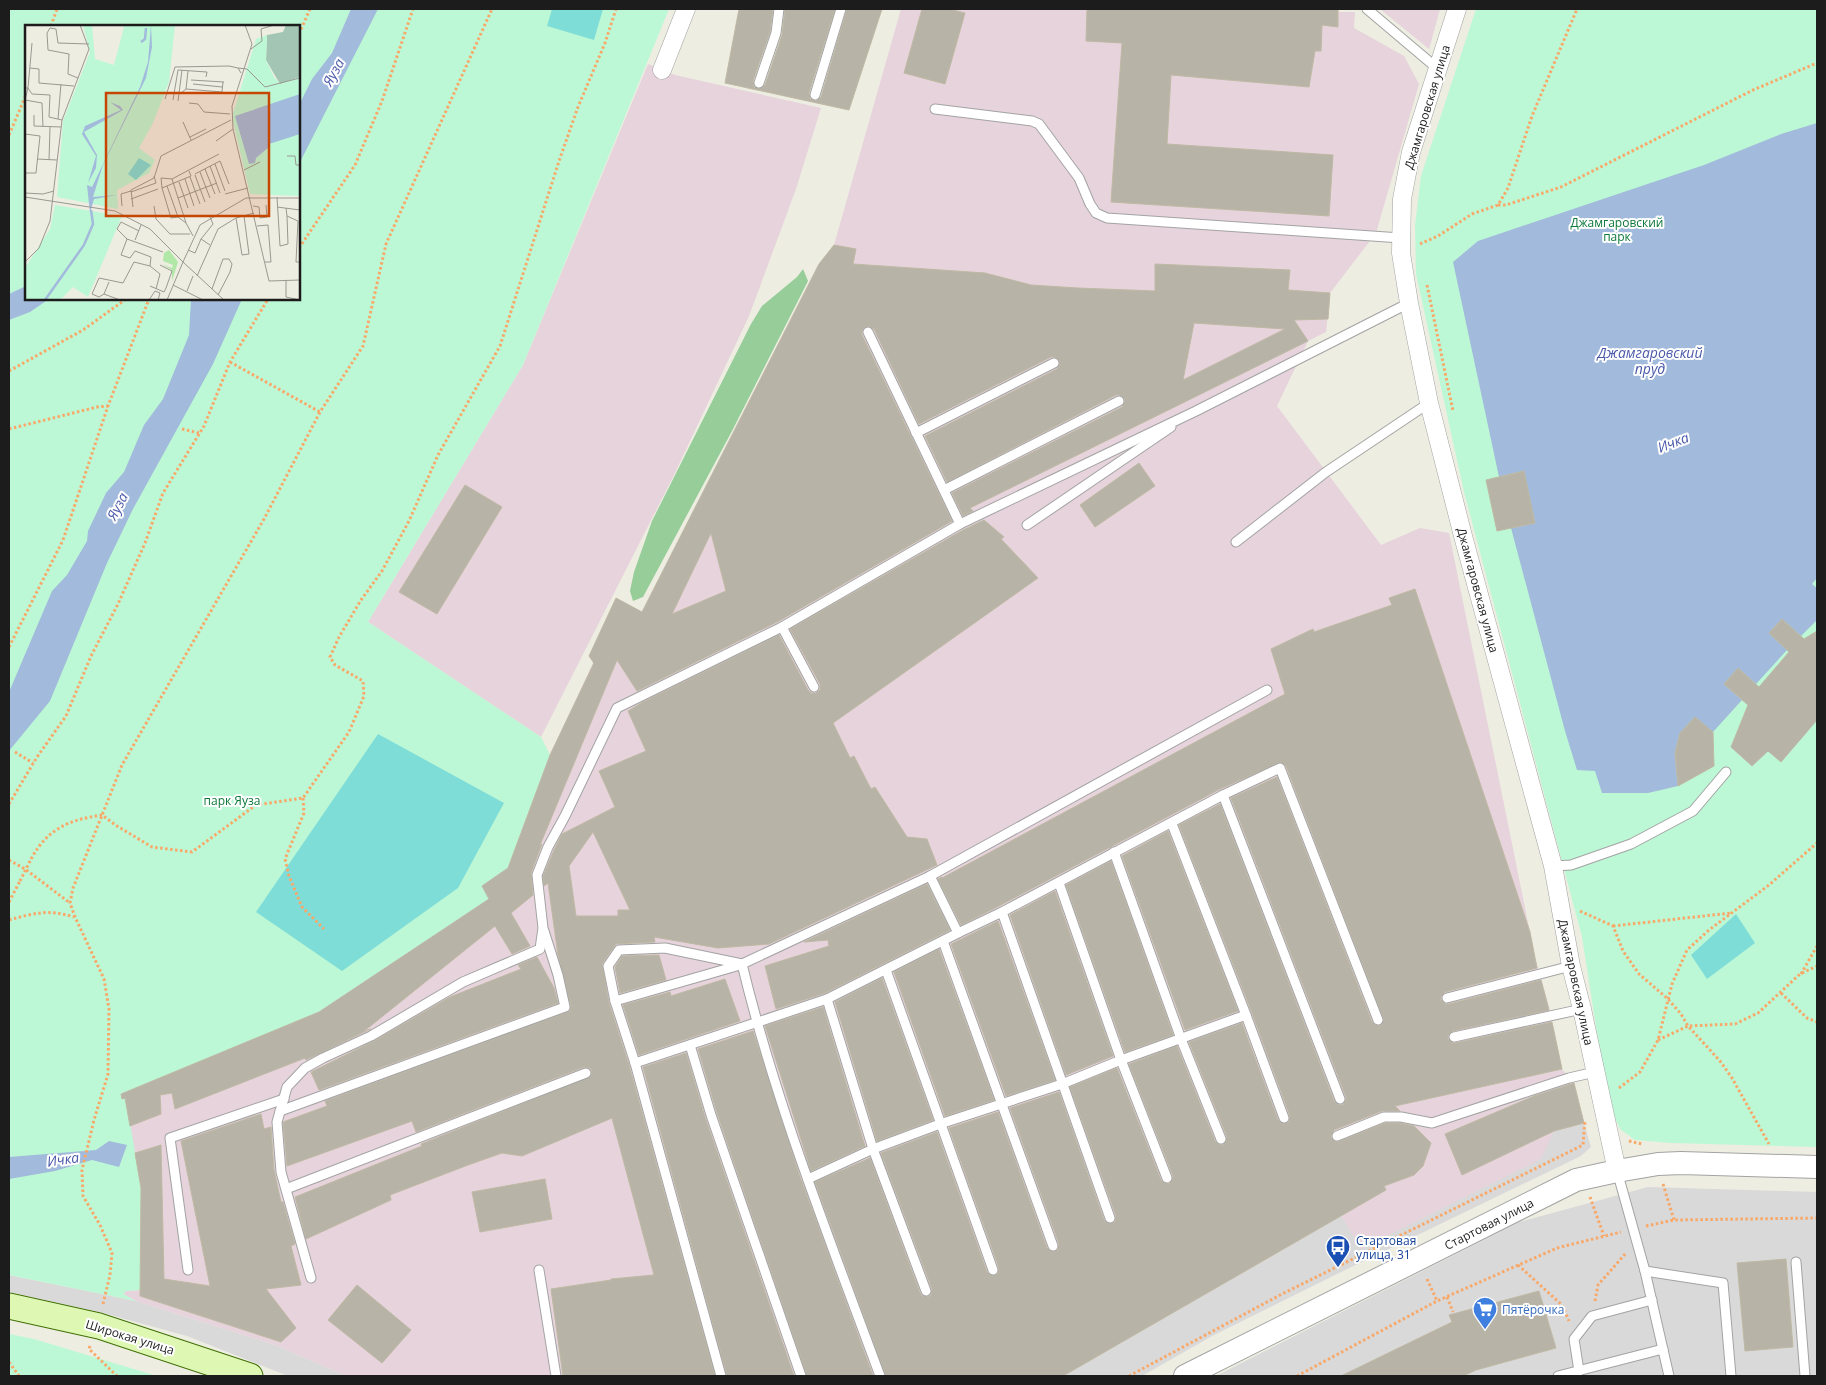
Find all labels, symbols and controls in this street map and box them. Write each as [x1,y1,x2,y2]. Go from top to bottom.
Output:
inset map [25,25,300,300]
street label: Джамгаровская улица [1400,43,1454,171]
water label: Яуза [317,55,348,90]
park label: Джамгаровский парк [1571,214,1664,245]
water label: Джамгаровский пруд [1596,343,1702,378]
water label: Ичка [1655,427,1692,457]
water label: Яуза [101,489,132,524]
street label: Джамгаровская улица [1453,526,1503,654]
park label: парк Яуза [204,792,260,809]
street label: Джамгаровская улица [1554,917,1598,1047]
water label: Ичка [46,1147,80,1171]
street label: Стартовая улица [1441,1194,1537,1254]
place label: Стартовая улица, 31 [1356,1232,1416,1263]
bus stop icon: Стартовая улица, 31 [1325,1234,1351,1268]
supermarket icon: Пятёрочка [1472,1296,1498,1330]
place label: Пятёрочка [1502,1301,1564,1318]
street label: Широкая улица [84,1315,176,1359]

